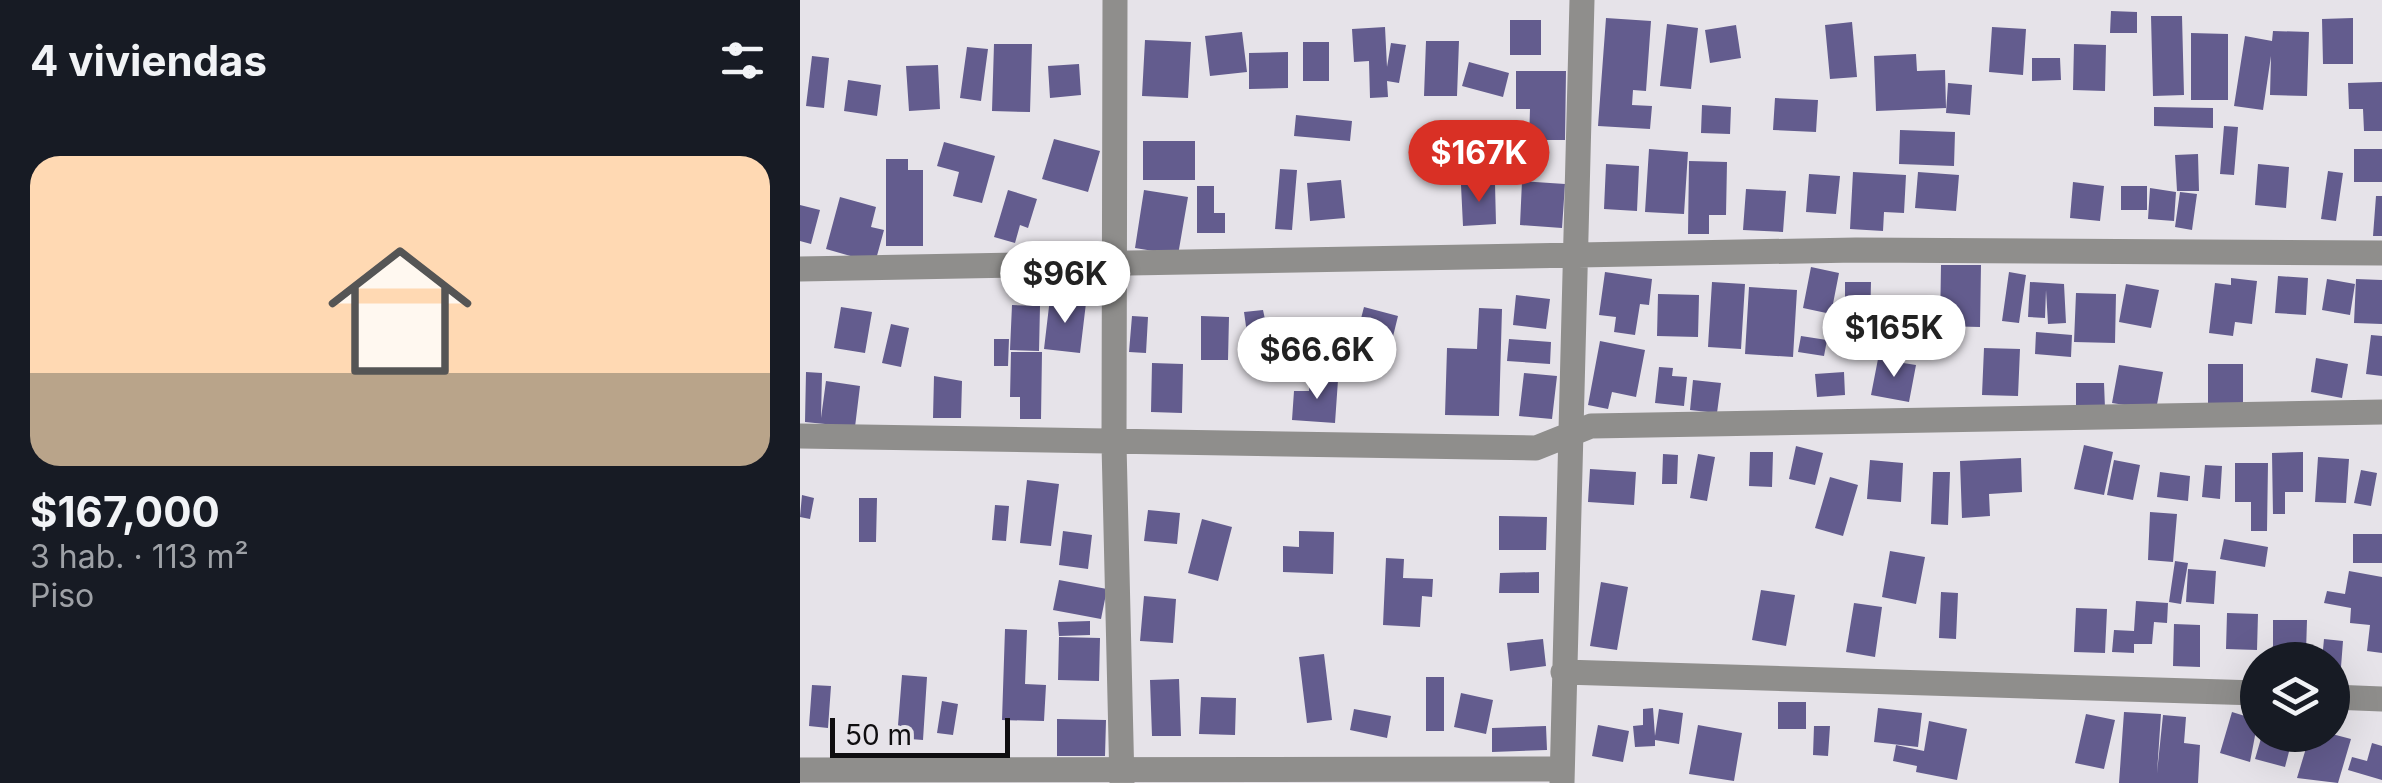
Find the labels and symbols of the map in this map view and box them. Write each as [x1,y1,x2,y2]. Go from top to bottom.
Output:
pin: $167K [1409,120,1549,205]
pin: $96K [1006,241,1124,326]
pin: $165K [1824,295,1964,380]
pin: $66.6K [1236,317,1398,402]
scale bar [830,713,1010,758]

